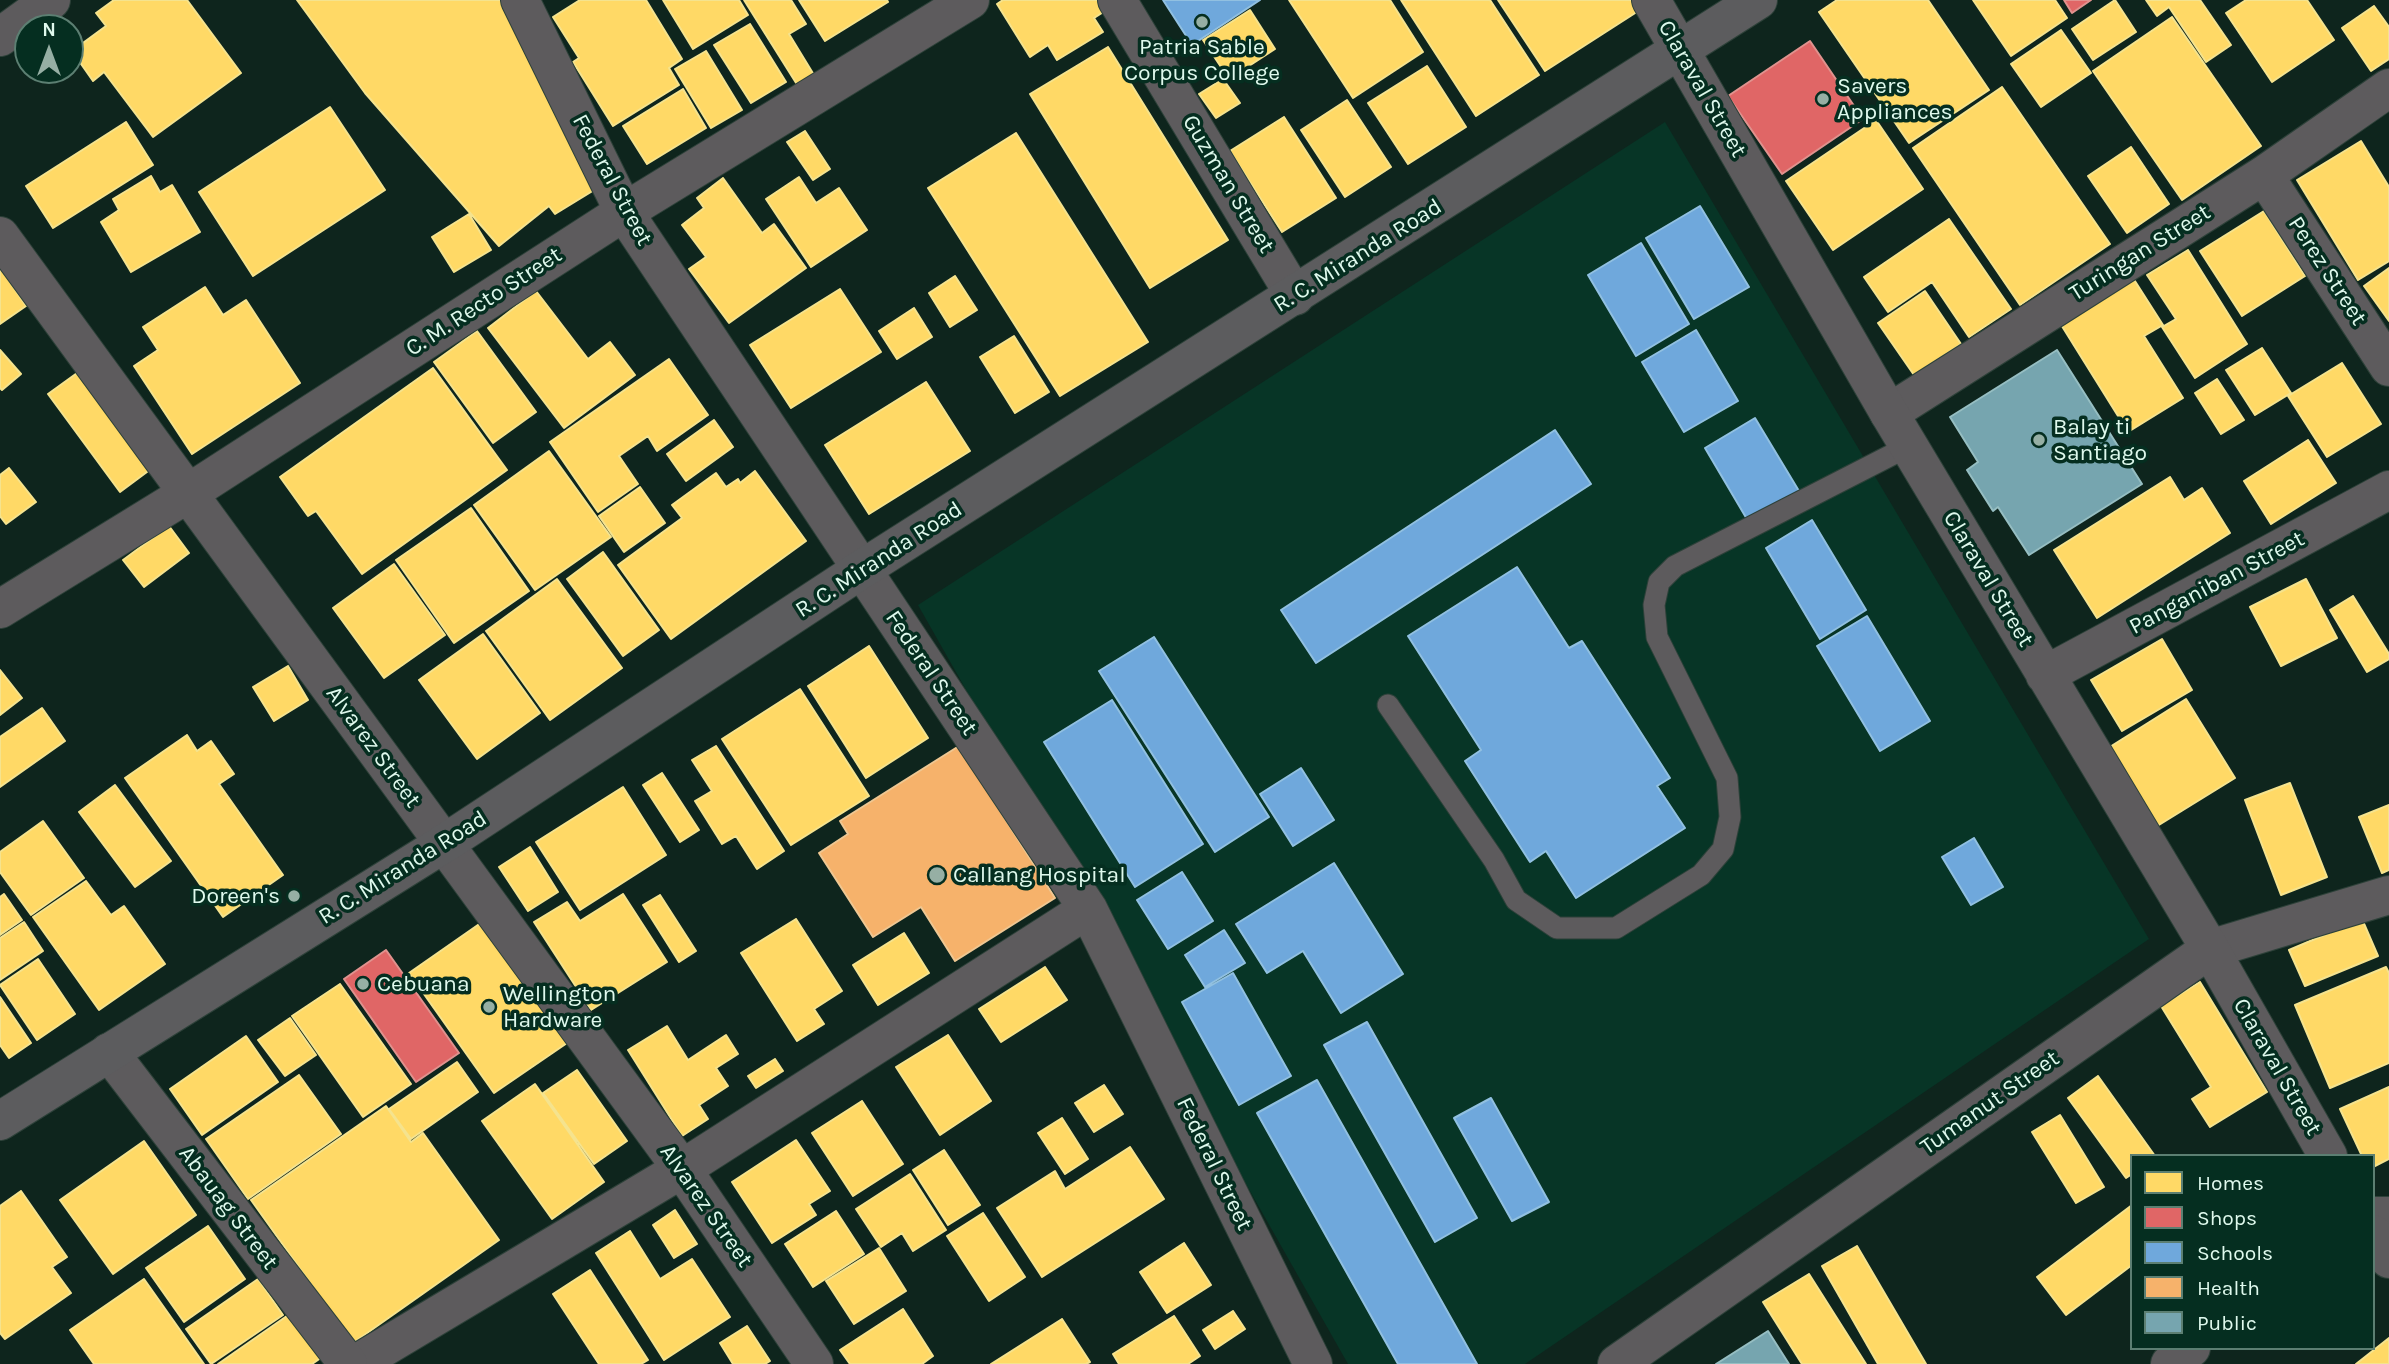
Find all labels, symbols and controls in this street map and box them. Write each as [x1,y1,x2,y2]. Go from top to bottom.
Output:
north arrow [14,14,84,84]
marker: Patria Sable Corpus College [1194,14,1210,30]
street label: Claraval Street [1652,16,1752,162]
text: N [42,19,56,41]
place label: Patria Sable Corpus College [1124,33,1280,87]
place label: Savers Appliances [1837,72,1953,126]
marker: Savers Appliances [1815,91,1831,107]
street label: Federal Street [566,110,658,250]
street label: Guzman Street [1176,110,1280,258]
street label: R. C. Miranda Road [1269,193,1447,319]
street label: Turingan Street [2064,199,2216,307]
street label: Perez Street [2282,211,2372,331]
street label: C. M. Recto Street [401,241,567,363]
place label: Balay ti Santiago [2053,413,2147,467]
marker: Balay ti Santiago [2031,432,2047,448]
street label: R. C. Miranda Road [790,496,968,624]
street label: Claraval Street [1937,506,2039,652]
street label: Panganiban Street [2125,525,2309,641]
street label: Federal Street [879,605,983,741]
street label: Alvarez Street [320,681,426,813]
street label: R. C. Miranda Road [314,805,492,931]
place label: Callang Hospital [953,861,1126,889]
marker: Callang Hospital [927,865,947,885]
place label: Doreen's [191,882,280,910]
marker: Doreen's [286,888,302,904]
place label: Cebuana [377,970,470,998]
marker: Cebuana [355,976,371,992]
place label: Wellington Hardware [503,980,616,1034]
street label: Claraval Street [2227,994,2327,1140]
marker: Wellington Hardware [481,999,497,1015]
street label: Tumanut Street [1915,1045,2065,1161]
street label: Federal Street [1170,1093,1258,1235]
street label: Alvarez Street [654,1139,758,1273]
street label: Abauag Street [173,1141,283,1275]
legend [2130,1154,2375,1350]
text: Homes [2197,1171,2264,1195]
text: Shops [2197,1206,2257,1230]
text: Schools [2197,1241,2273,1265]
text: Health [2197,1276,2260,1300]
text: Public [2197,1311,2257,1335]

